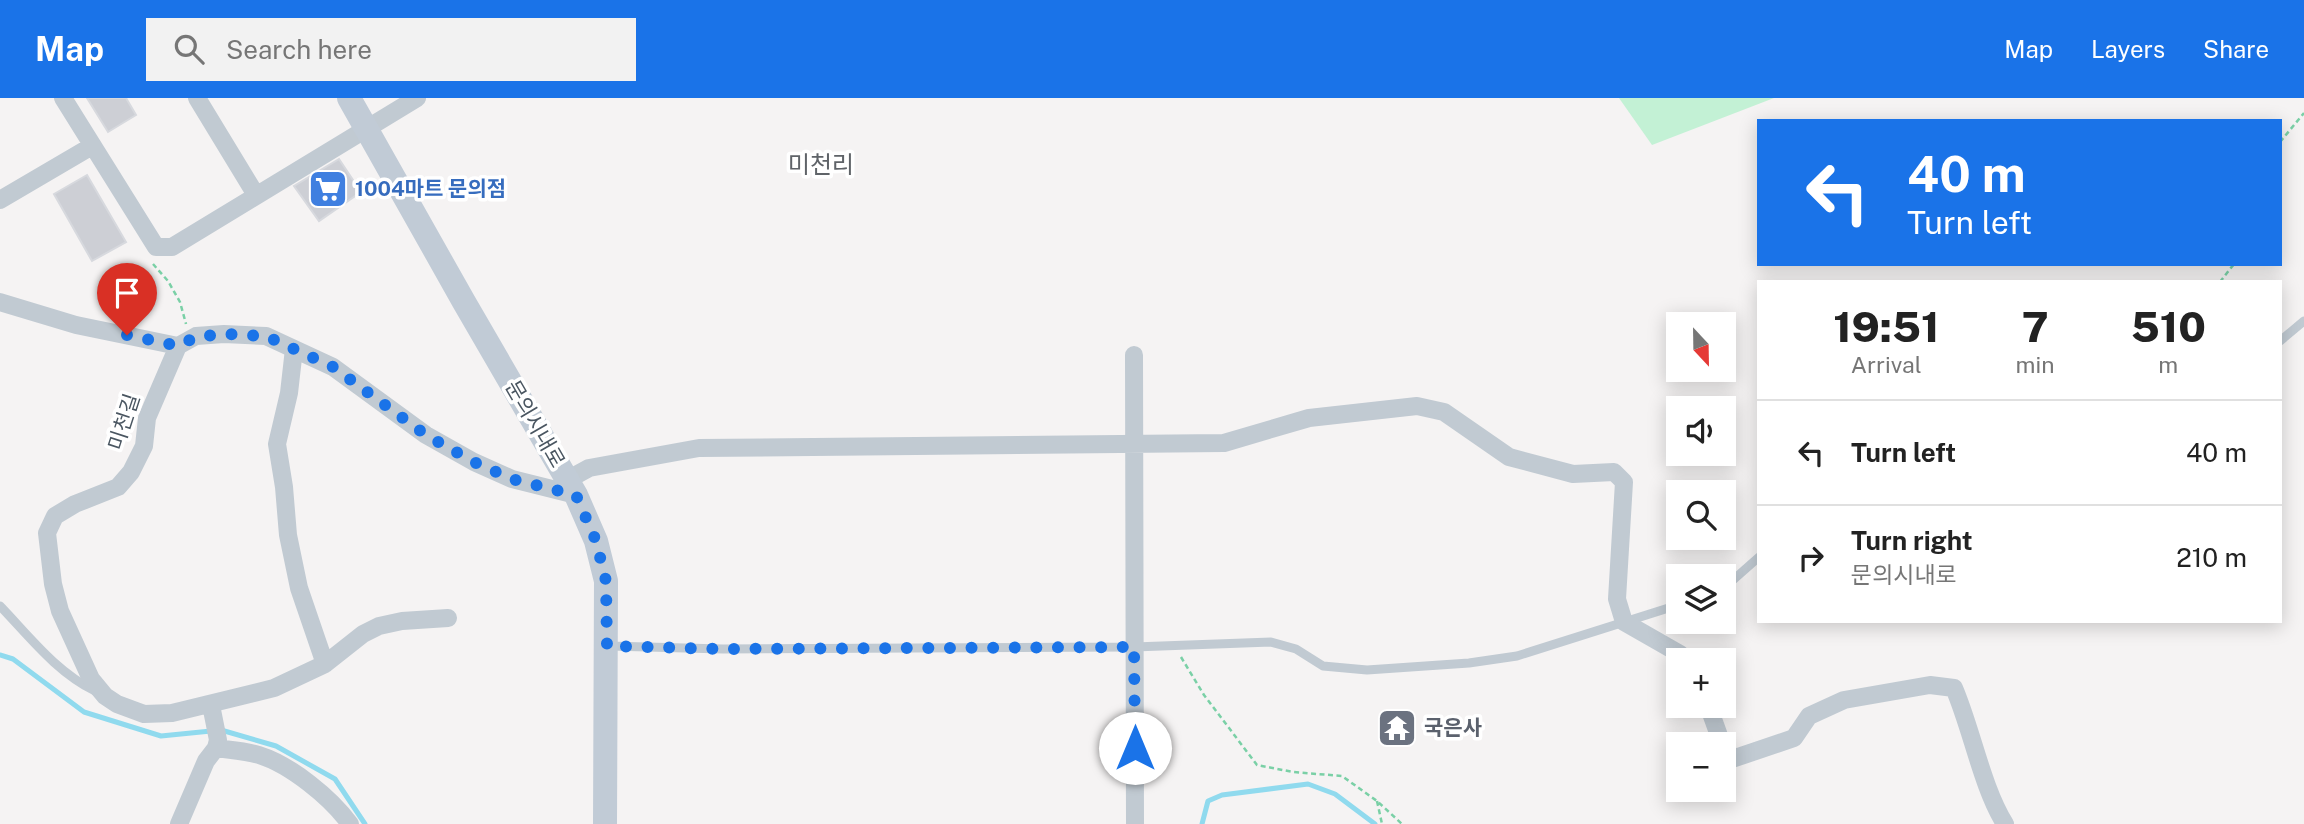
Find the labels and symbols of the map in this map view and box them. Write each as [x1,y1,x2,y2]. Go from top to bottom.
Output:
district label: 미천리 [788,150,854,178]
supermarket icon: 1004마트 문의점 [307,168,349,210]
place label: 1004마트 문의점 [355,176,506,201]
pin [97,263,157,335]
north arrow [1666,312,1736,382]
street label: 문의시내로 [500,376,570,472]
street label: 미천길 [103,390,144,453]
temple icon: 국은사 [1376,707,1418,749]
position arrow [1098,711,1172,785]
place label: 국은사 [1424,715,1482,740]

